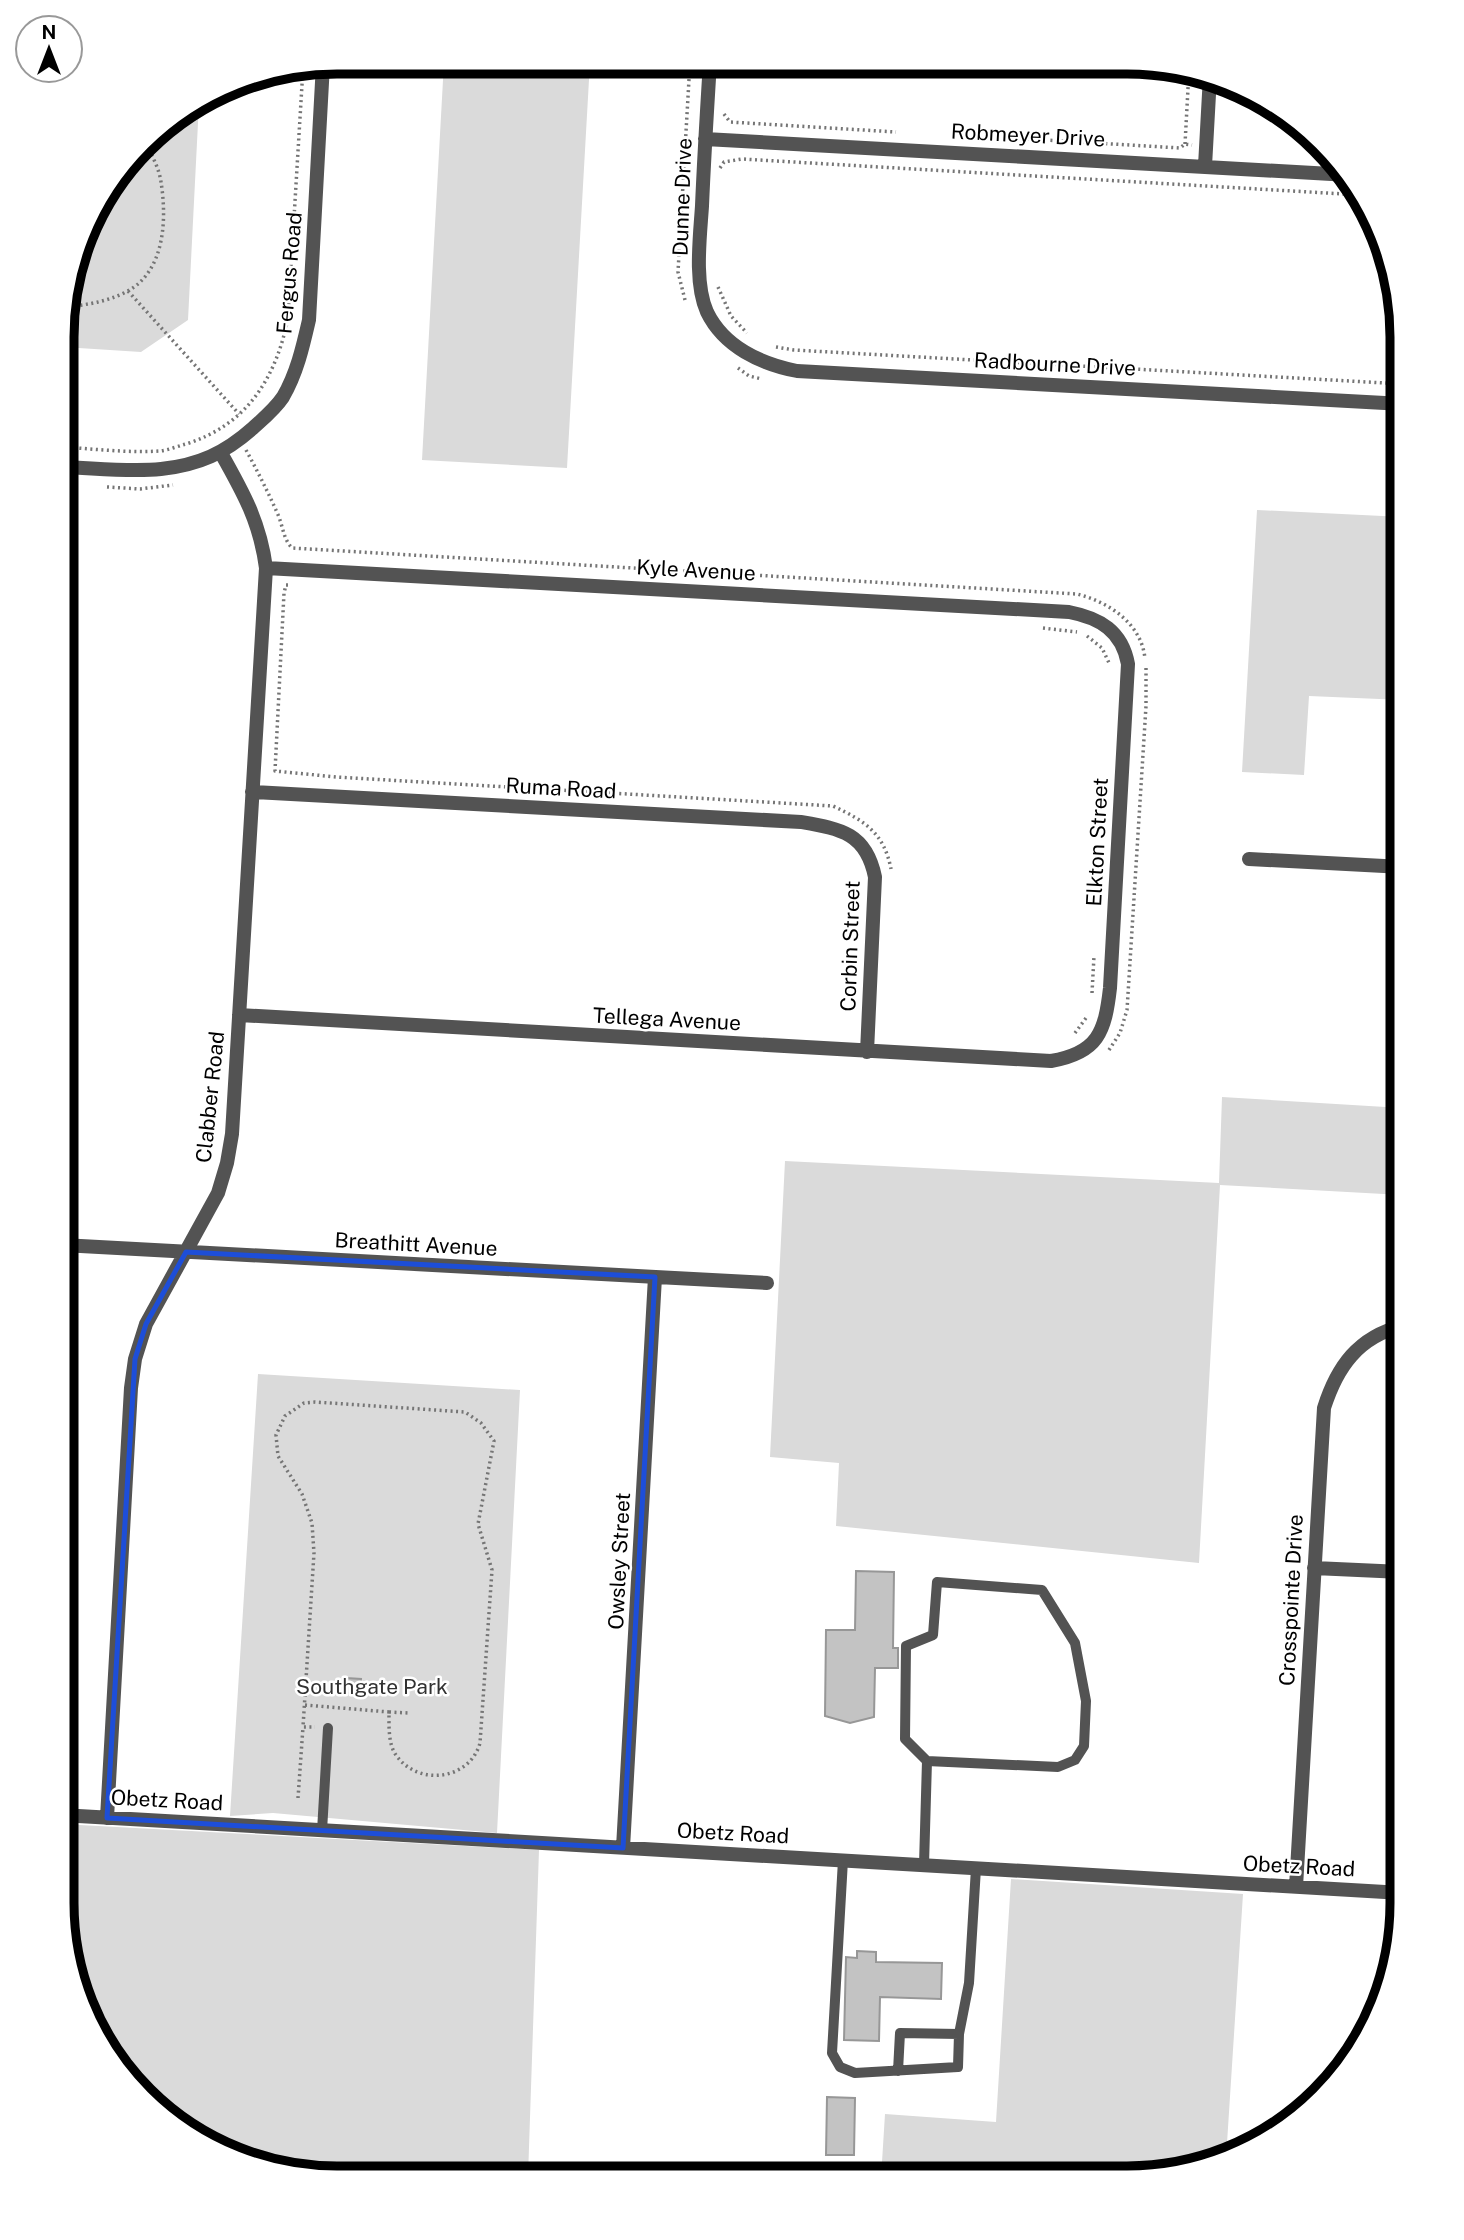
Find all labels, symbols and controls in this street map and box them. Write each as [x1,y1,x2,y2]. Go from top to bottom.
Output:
north arrow [14,14,84,84]
text: N [42,21,56,43]
street label: Robmeyer Drive [950,118,1106,152]
street label: Dunne Drive [667,137,697,257]
street label: Fergus Road [271,211,307,335]
street label: Radbourne Drive [973,347,1137,381]
street label: Kyle Avenue [636,554,756,586]
street label: Ruma Road [505,773,617,803]
street label: Elkton Street [1081,777,1113,907]
street label: Corbin Street [835,880,865,1012]
street label: Tellega Avenue [592,1003,742,1035]
street label: Clabber Road [191,1030,229,1164]
street label: Breathitt Avenue [334,1227,498,1261]
street label: Owsley Street [603,1492,635,1630]
street label: Crosspointe Drive [1274,1514,1308,1686]
park label: Southgate Park [296,1674,448,1699]
street label: Obetz Road [110,1785,224,1815]
street label: Obetz Road [676,1818,790,1848]
street label: Obetz Road [1242,1851,1356,1881]

